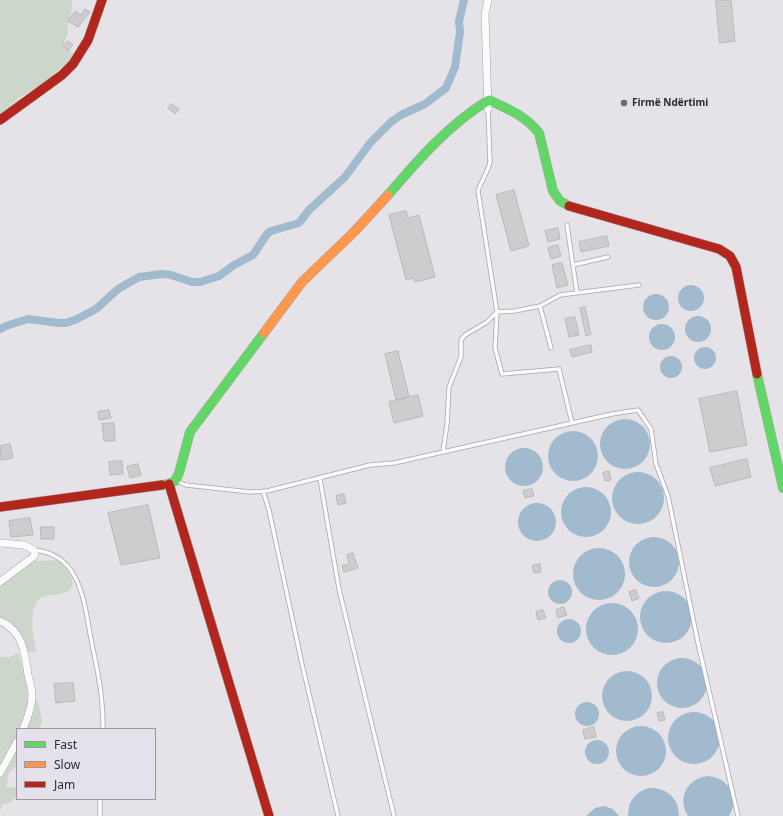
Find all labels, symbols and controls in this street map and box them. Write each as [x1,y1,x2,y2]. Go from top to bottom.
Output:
place label: Firmë Ndërtimi [632,97,708,109]
marker: Firmë Ndërtimi [619,98,629,108]
legend [16,728,156,800]
text: Fast [54,736,77,753]
text: Slow [54,756,80,773]
text: Jam [54,776,75,793]

